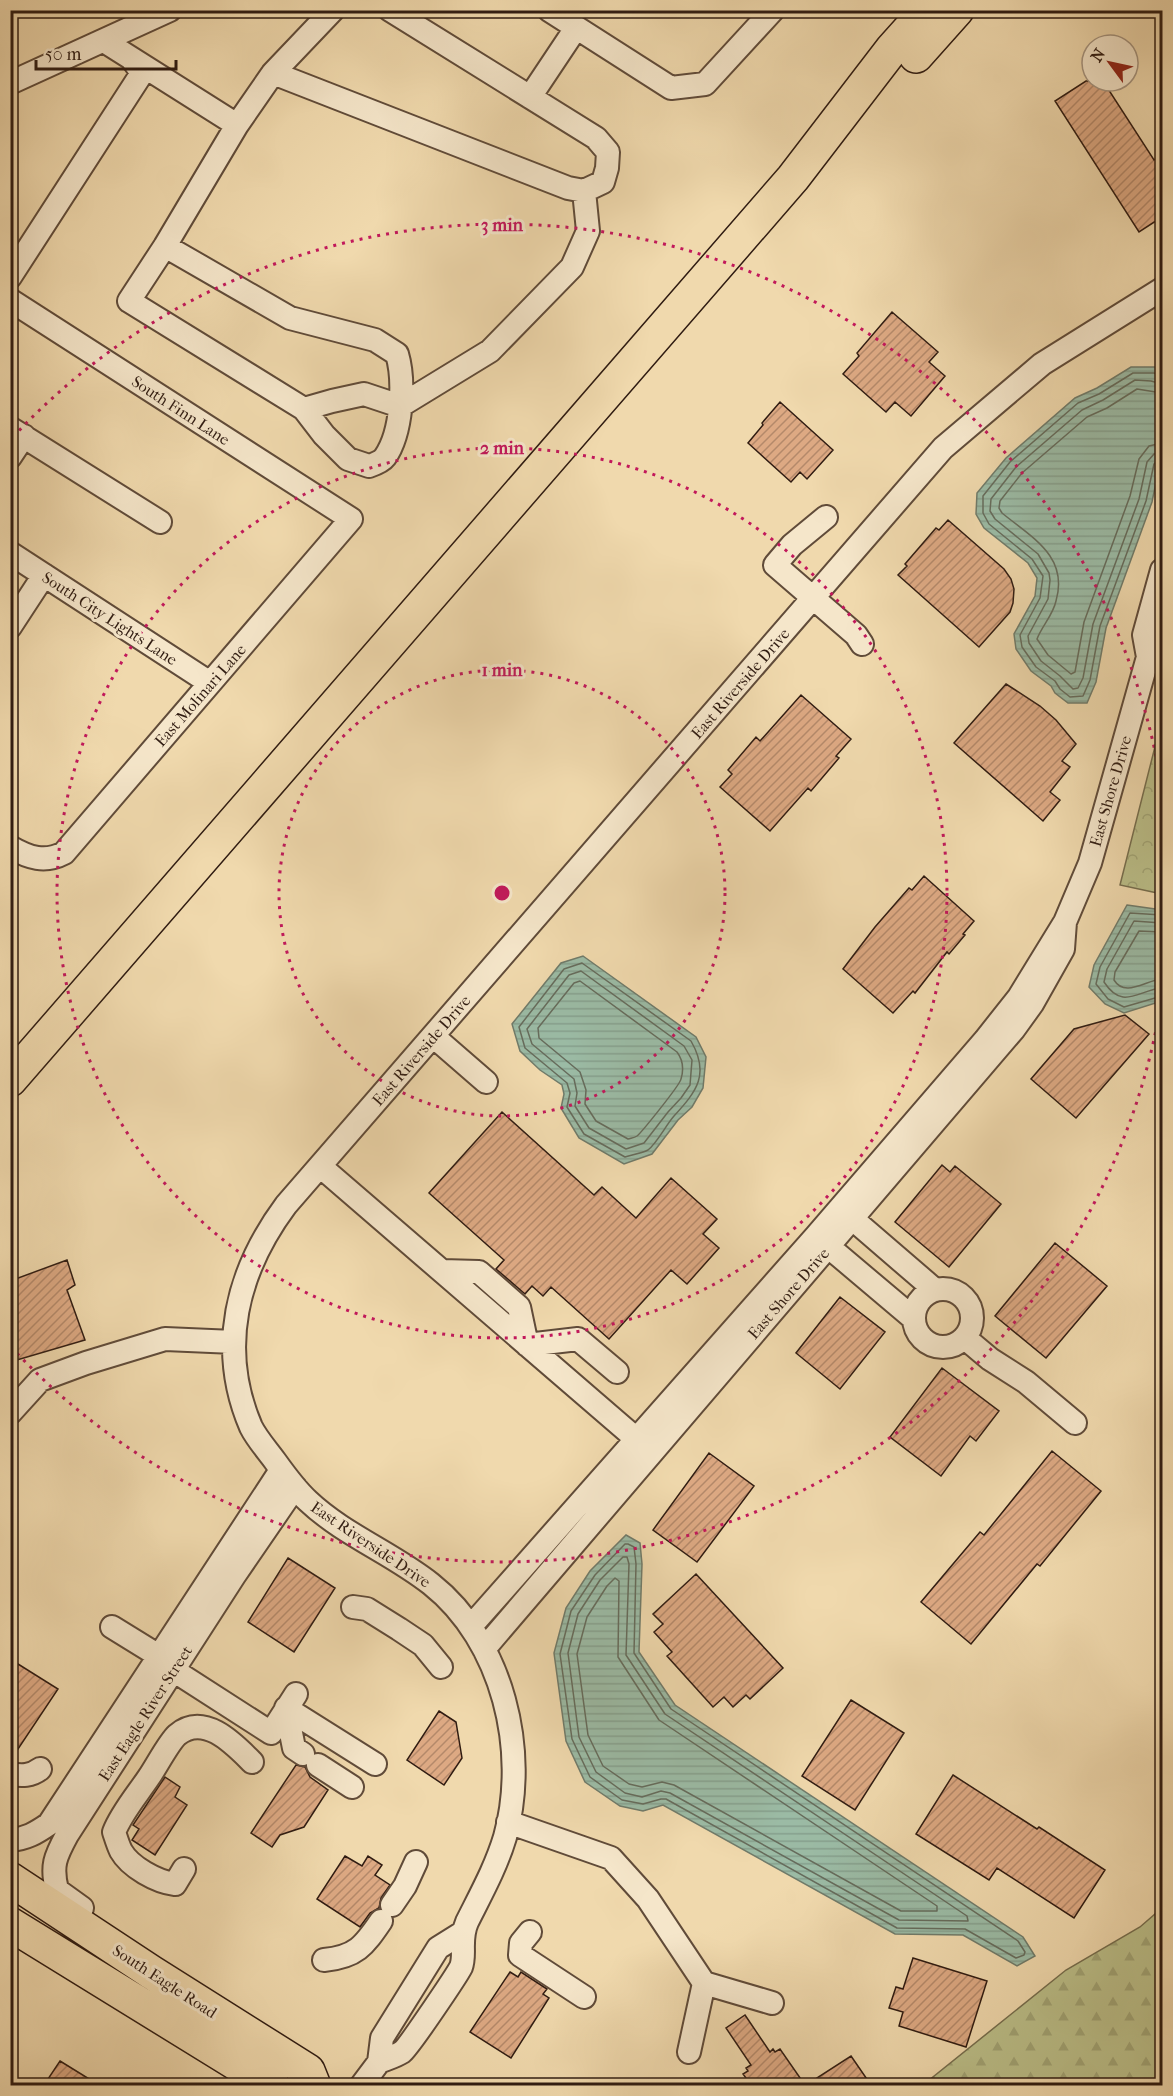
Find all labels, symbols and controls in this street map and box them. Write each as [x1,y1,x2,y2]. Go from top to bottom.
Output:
scale bar [36,33,176,71]
north arrow [1080,33,1140,93]
text: 50 m [45,44,82,65]
text: N [1087,44,1110,65]
text: 3 min [481,215,524,236]
street label: South Finn Lane [128,372,233,449]
text: 2 min [480,438,524,459]
street label: South City Lights Lane [39,568,181,669]
street label: East Riverside Drive [687,624,794,743]
street label: East Molinari Lane [151,640,250,750]
text: 1 min [481,660,523,681]
street label: East Shore Drive [1086,733,1135,849]
centre of rings [492,883,512,903]
street label: East Riverside Drive [368,991,475,1110]
street label: East Shore Drive [744,1244,833,1343]
street label: East Riverside Drive [307,1497,434,1592]
street label: East Eagle River Street [95,1642,196,1785]
street label: South Eagle Road [109,1941,221,2022]

